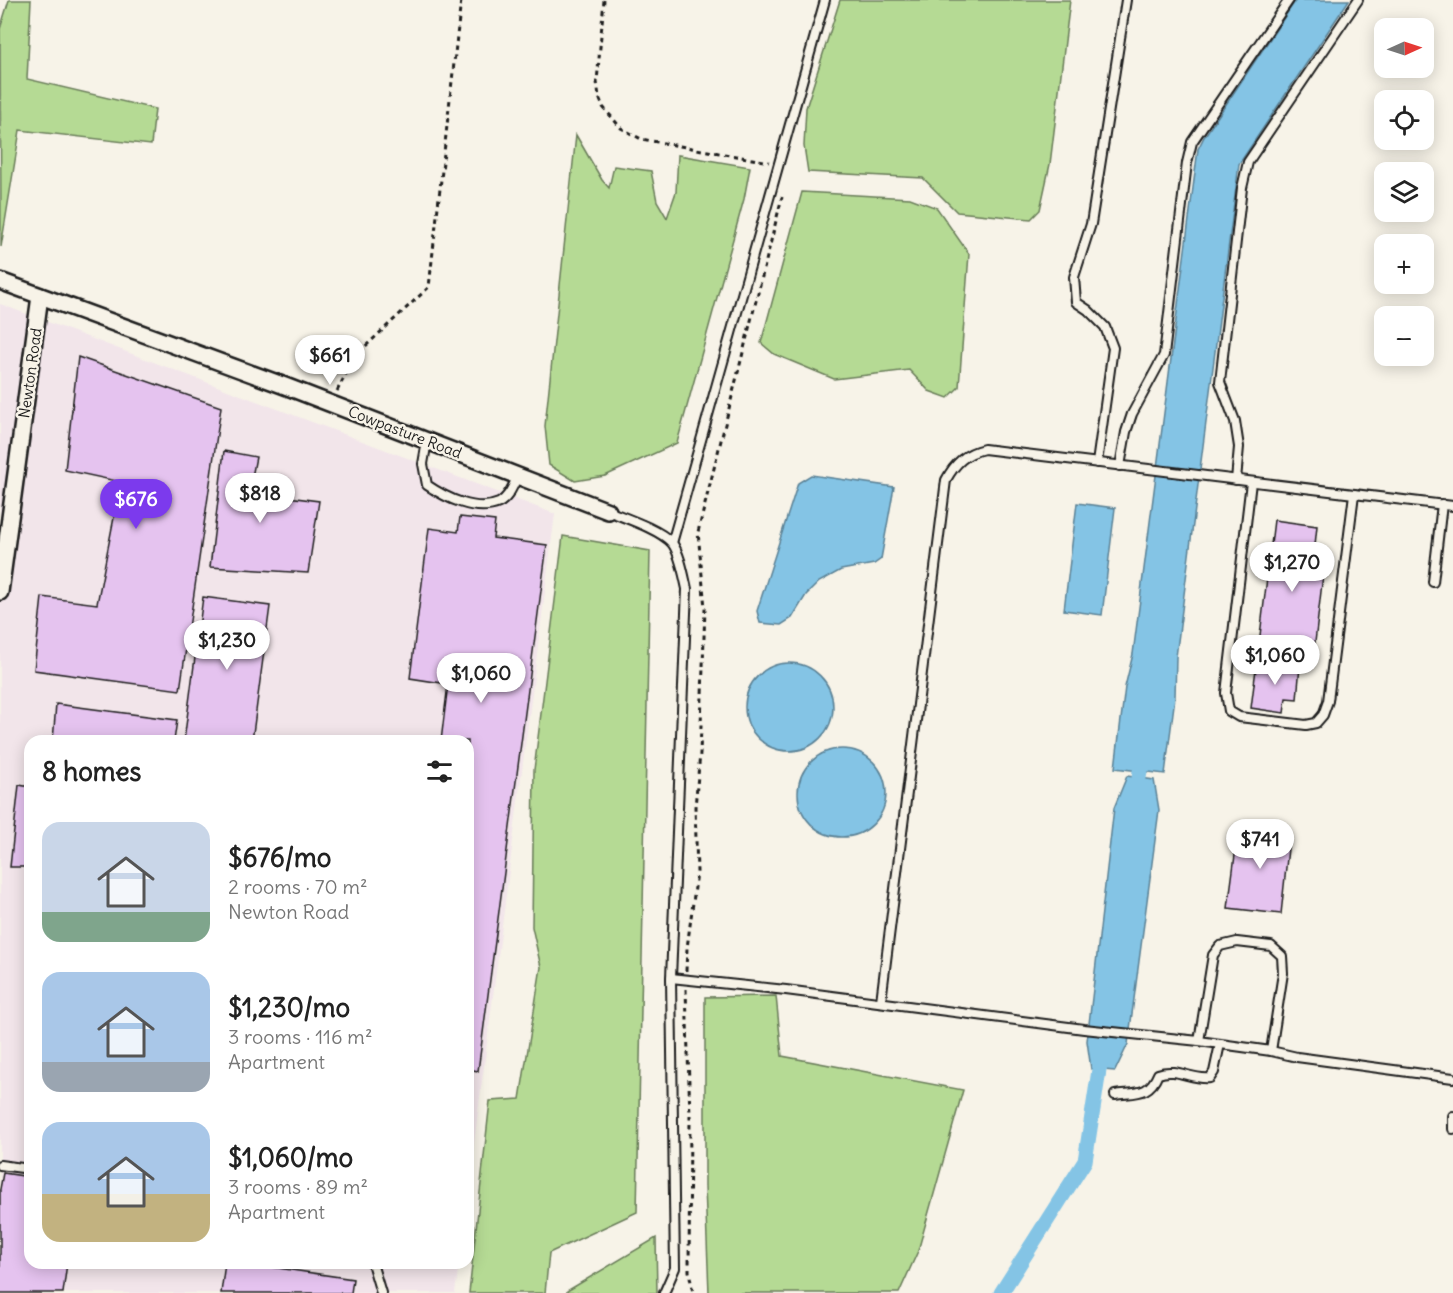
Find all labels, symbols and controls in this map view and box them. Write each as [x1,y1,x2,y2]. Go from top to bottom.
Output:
north arrow [1374,18,1434,78]
map controls [1374,18,1434,366]
button: locate [1374,90,1434,150]
button: layers [1374,162,1434,222]
button: + [1374,234,1434,294]
button: − [1374,306,1434,366]
street label: Newton Road [14,326,46,419]
pin: $661 [294,335,366,386]
text: $661 [309,342,351,367]
street label: Cowpasture Road [345,402,465,462]
pin: $818 [224,473,296,524]
pin: $676 [100,479,172,530]
text: $818 [239,480,281,505]
text: $676 [114,486,158,511]
pin: $1,270 [1243,542,1341,593]
text: $1,270 [1264,549,1320,574]
pin: $1,230 [178,620,276,671]
text: $1,230 [198,627,256,652]
pin: $1,060 [1226,635,1324,686]
text: $1,060 [1245,642,1305,667]
pin: $1,060 [432,653,530,704]
text: $1,060 [451,660,511,685]
text: 8 homes [42,755,141,788]
icon: filters [423,755,456,788]
pin: $741 [1224,819,1296,870]
text: $741 [1240,826,1280,851]
text: $676/mo [228,841,331,874]
icon: home [90,846,162,918]
text: 2 rooms · 70 m² [228,874,368,899]
text: Newton Road [228,899,349,924]
text: $1,230/mo [228,991,350,1024]
icon: home [90,996,162,1068]
text: 3 rooms · 116 m² [228,1024,372,1049]
text: Apartment [228,1049,325,1074]
text: $1,060/mo [228,1141,353,1174]
icon: home [90,1146,162,1218]
text: 3 rooms · 89 m² [228,1174,368,1199]
text: Apartment [228,1199,325,1224]

